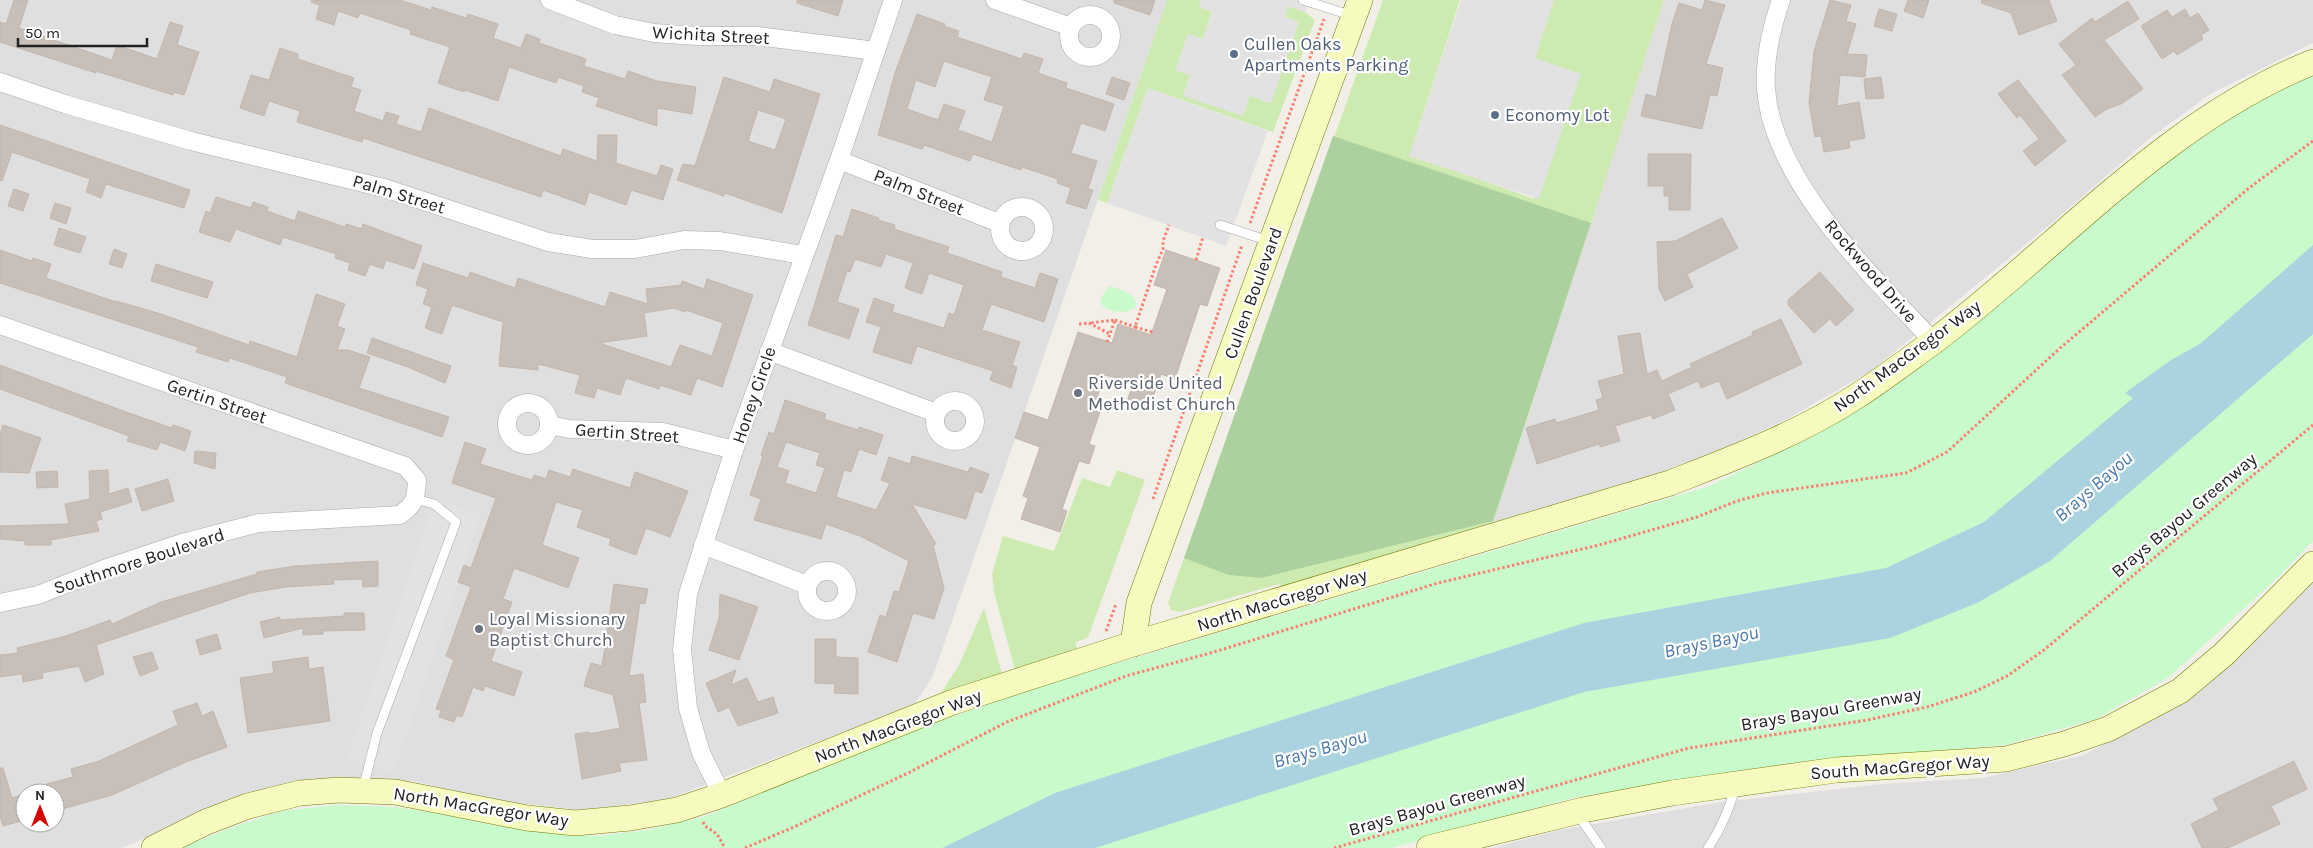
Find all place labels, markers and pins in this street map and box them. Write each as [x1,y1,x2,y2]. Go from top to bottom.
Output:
place label: Cullen Oaks Apartments Parking [1244,33,1408,76]
marker: Cullen Oaks Apartments Parking [1228,48,1240,60]
place label: Economy Lot [1505,104,1610,126]
marker: Economy Lot [1489,109,1501,121]
place label: Riverside United Methodist Church [1088,372,1236,415]
marker: Riverside United Methodist Church [1072,387,1084,399]
place label: Loyal Missionary Baptist Church [489,608,626,651]
marker: Loyal Missionary Baptist Church [473,623,485,635]

